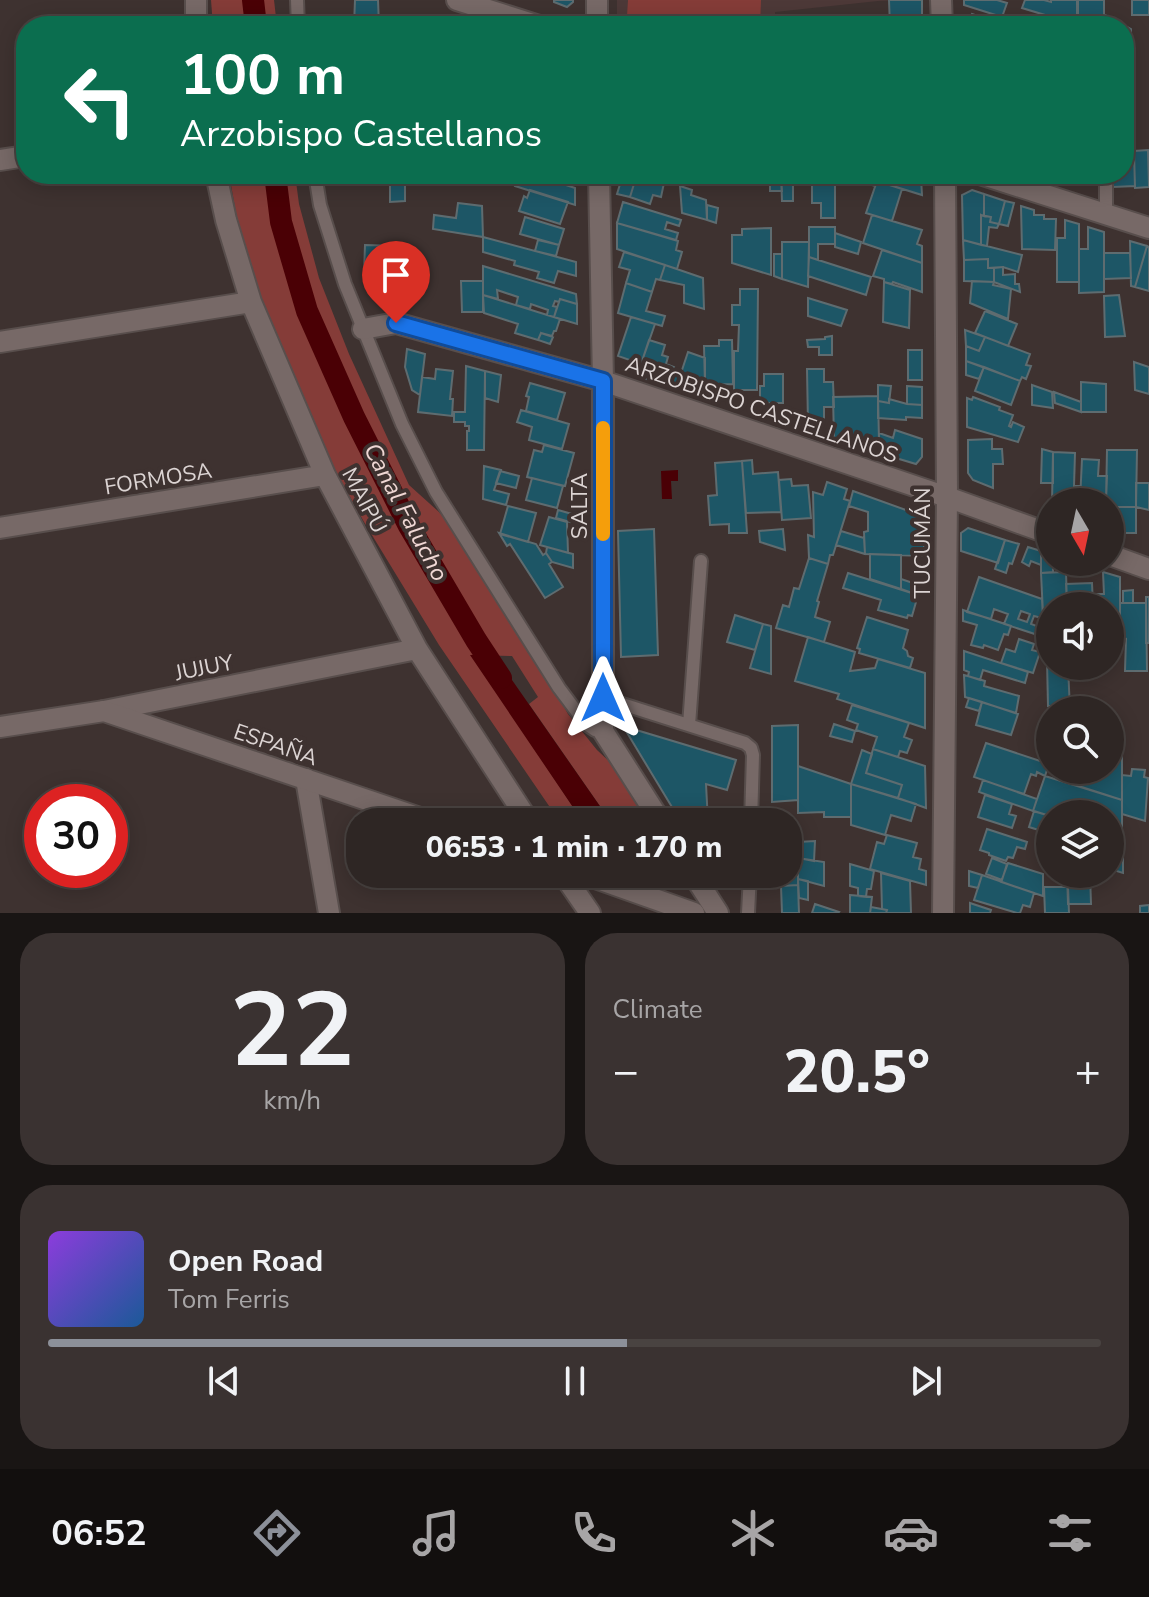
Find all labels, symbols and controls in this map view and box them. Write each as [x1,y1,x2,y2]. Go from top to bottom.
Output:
text: 100 m [180,37,345,114]
icon: left [48,48,152,152]
text: Arzobispo Castellanos [180,110,542,159]
pin [362,241,430,323]
icon: arrive [374,253,418,297]
street label: ARZOBISPO CASTELLANOS [621,349,902,471]
water label: Canal Falucho [356,437,456,587]
street label: FORMOSA [102,456,214,502]
street label: MAIPÚ [334,462,394,539]
street label: SALTA [565,473,595,539]
street label: TUCUMÁN [908,487,938,599]
north arrow [1036,488,1124,576]
map controls [1036,488,1124,888]
button: sound [1036,592,1124,680]
street label: JUJUY [171,647,237,689]
position arrow [561,656,645,740]
button: search [1036,696,1124,784]
street label: ESPAÑA [230,717,322,773]
speed limit sign: 30 [24,784,128,888]
button: layers [1036,800,1124,888]
text: 06:53 · 1 min · 170 m [426,827,722,868]
text: 22 [230,960,355,1102]
text: Climate [613,992,703,1027]
text: 20.5° [783,1031,930,1113]
text: − [613,1042,639,1102]
text: + [1075,1042,1101,1102]
text: km/h [264,1083,321,1118]
text: Open Road [168,1241,323,1282]
text: Tom Ferris [168,1282,290,1317]
icon: previous [202,1359,246,1403]
icon: pause [553,1359,597,1403]
icon: next [904,1359,948,1403]
icon: directions [249,1505,305,1561]
icon: music [408,1505,464,1561]
icon: phone [566,1505,622,1561]
icon: climate [725,1505,781,1561]
icon: car [883,1505,939,1561]
icon: filters [1042,1505,1098,1561]
text: 06:52 [51,1509,147,1558]

